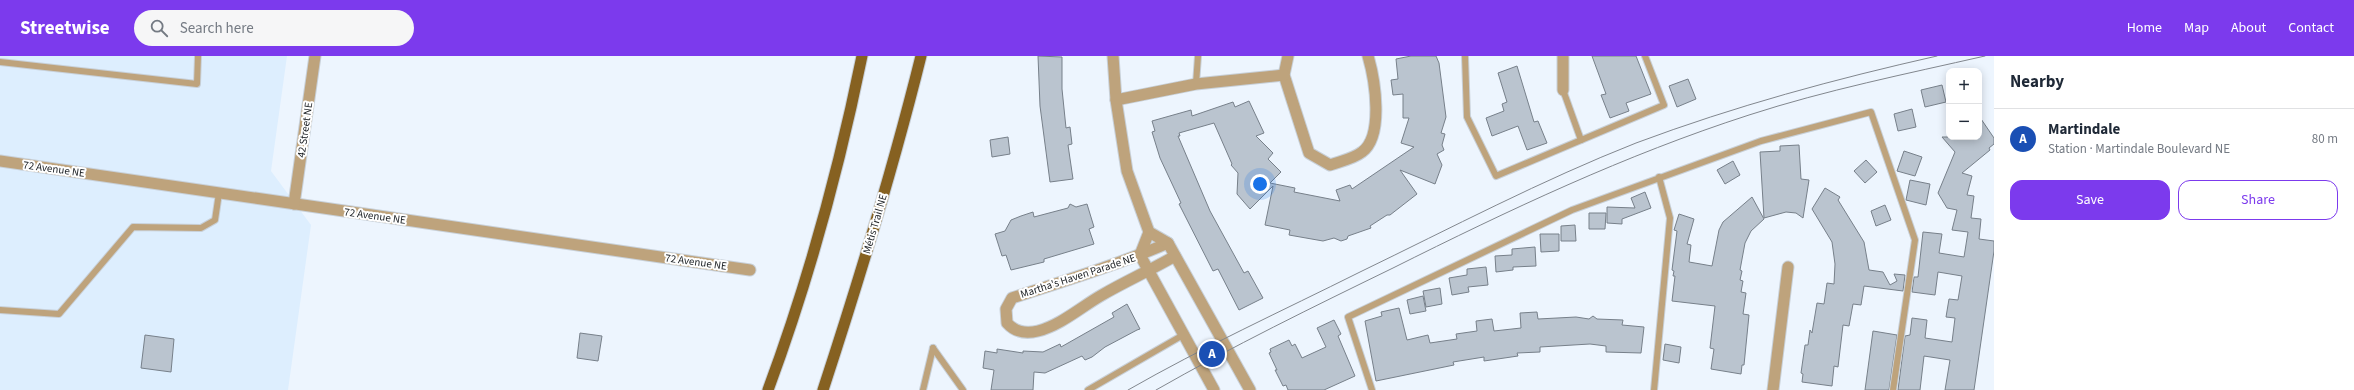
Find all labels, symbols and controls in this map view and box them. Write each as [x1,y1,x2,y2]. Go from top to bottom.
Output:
search box [134,10,414,46]
text: Streetwise [20,15,110,42]
icon: search [148,17,170,39]
text: Search here [180,18,254,39]
text: Home [2127,18,2162,38]
text: Map [2184,18,2209,38]
text: About [2231,18,2266,38]
text: Contact [2288,18,2334,38]
map controls [1946,68,1982,140]
button: + [1946,68,1982,104]
text: Nearby [2010,70,2064,94]
street label: 42 Street NE [294,101,316,159]
button: − [1946,104,1982,140]
text: Martindale [2048,119,2120,140]
text: A [2019,130,2027,148]
text: 80 m [2312,130,2338,148]
text: Station · Martindale Boulevard NE [2048,140,2230,158]
street label: 72 Avenue NE [22,157,86,181]
your location [1250,174,1270,194]
button: Save [2010,180,2170,220]
button: Share [2178,180,2338,220]
street label: Métis Trail NE [859,192,891,256]
street label: 72 Avenue NE [343,204,407,228]
street label: 72 Avenue NE [664,250,728,274]
street label: Martha's Haven Parade NE [1018,250,1138,302]
pin: A [1199,339,1225,369]

